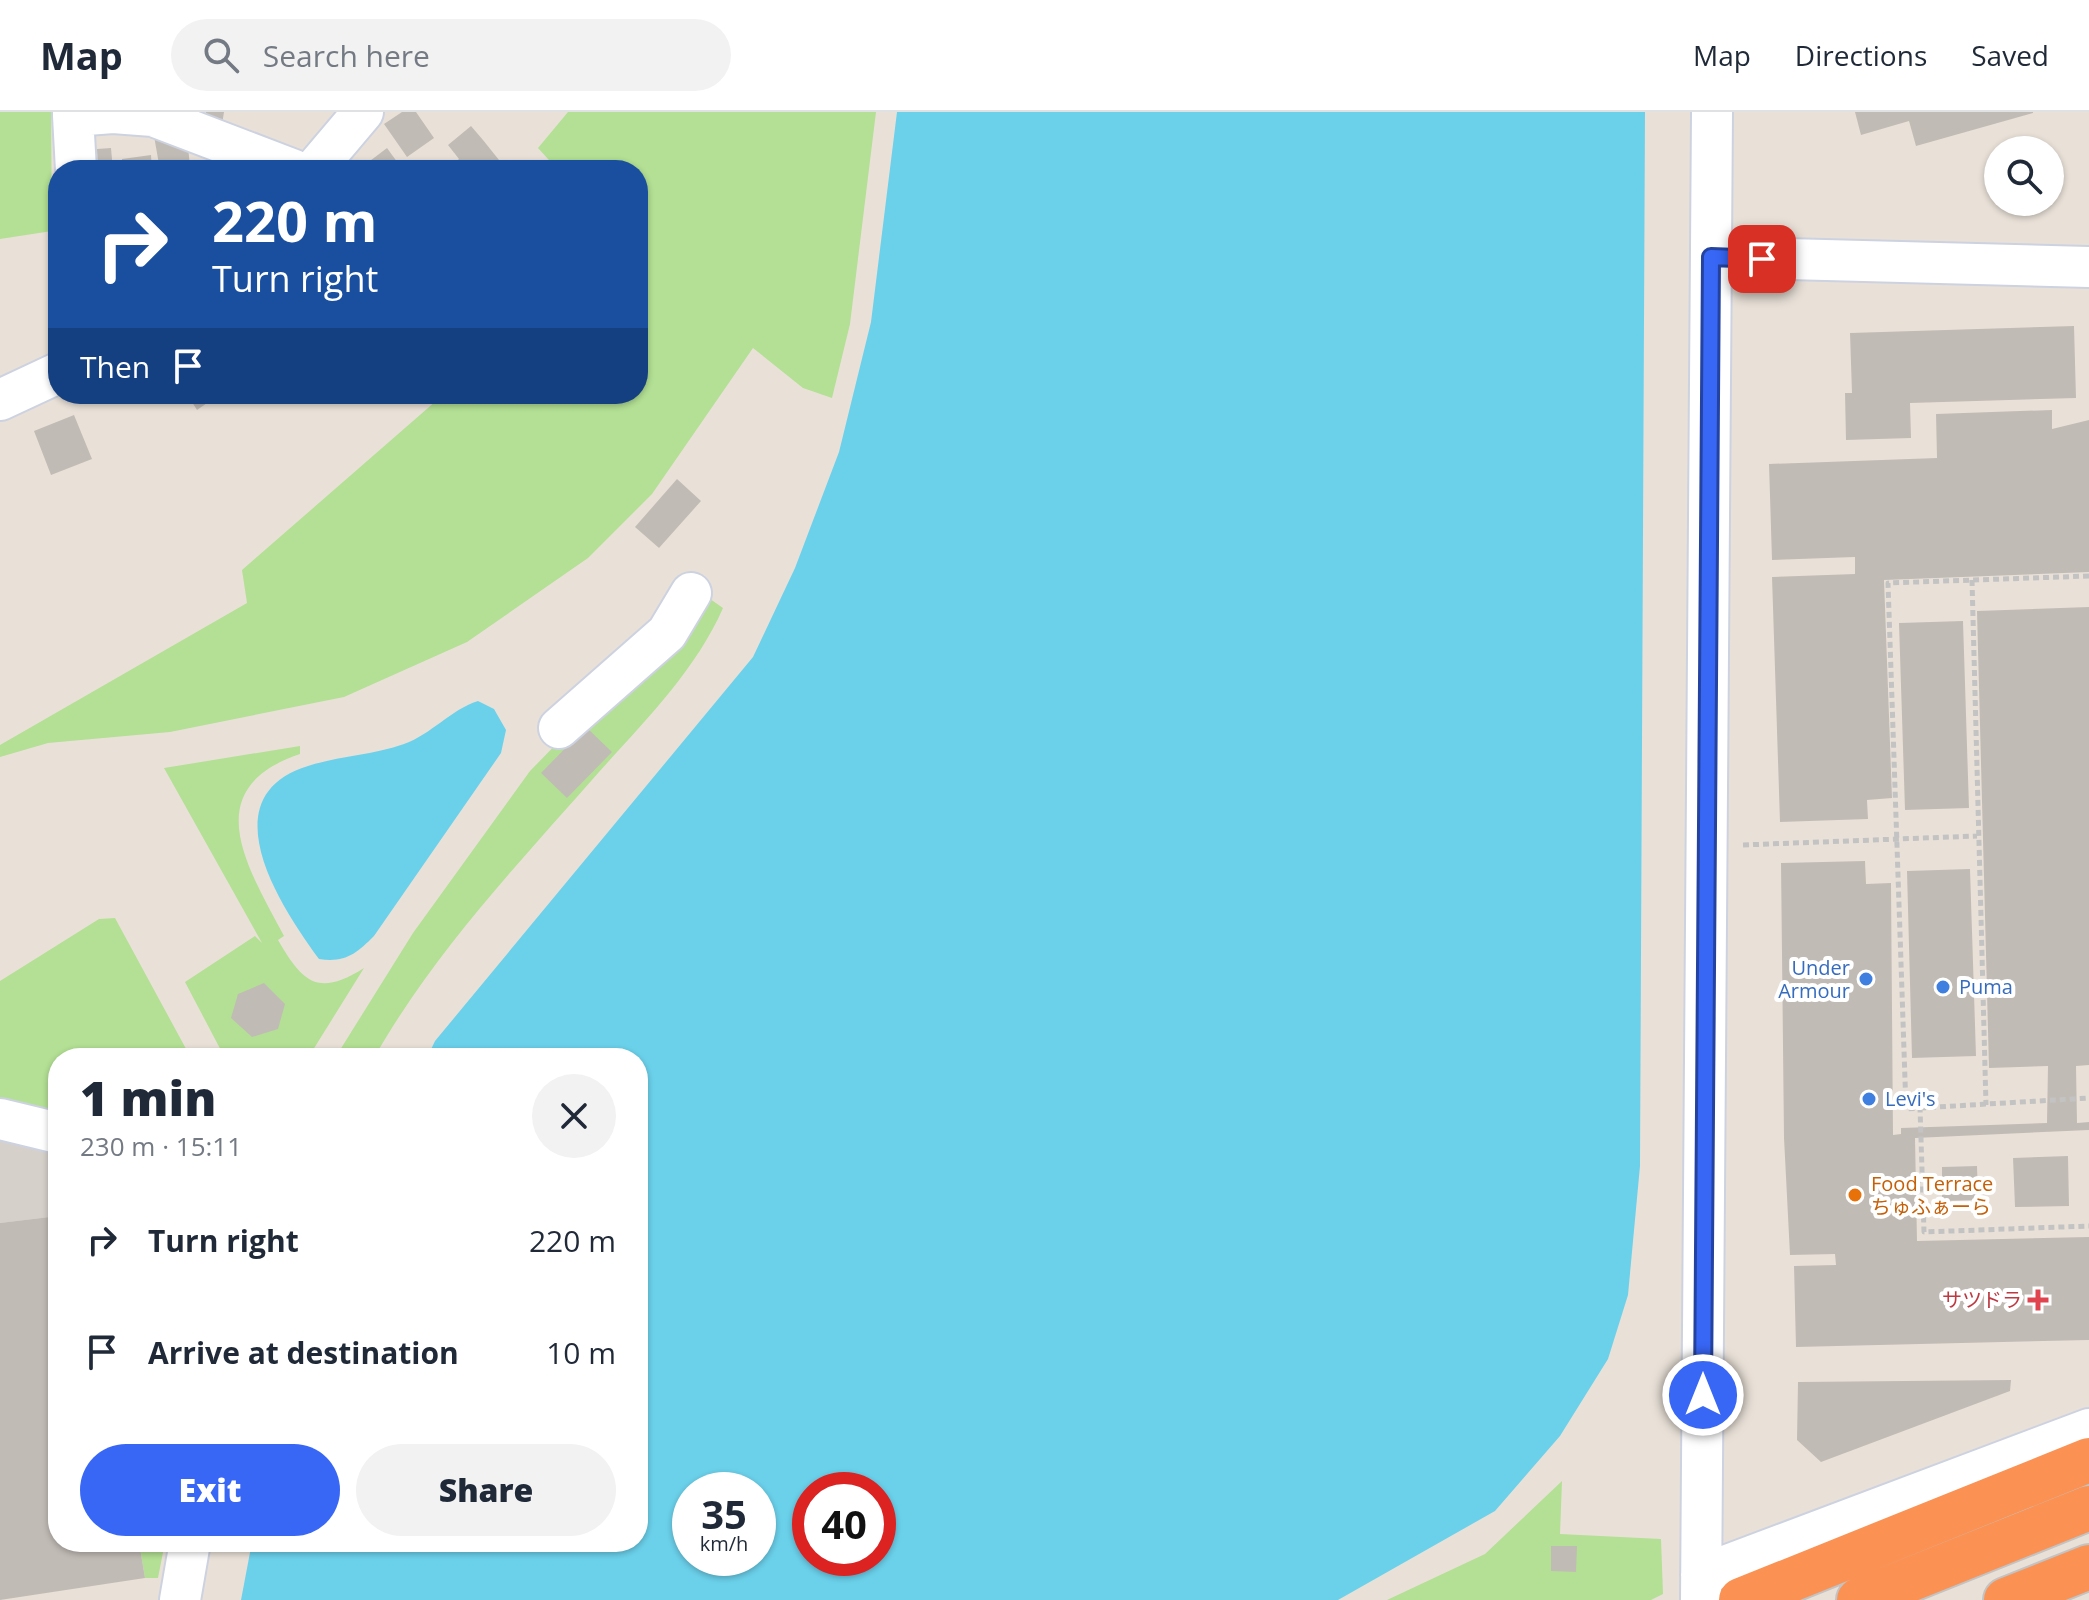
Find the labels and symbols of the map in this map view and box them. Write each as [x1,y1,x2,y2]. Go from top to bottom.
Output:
pin [1728,225,1796,293]
place label: Under Armour [1778,954,1850,1004]
marker: Under Armour [1857,970,1875,988]
place label: Puma [1959,973,2013,1000]
marker: Puma [1934,978,1952,996]
place label: Levi's [1885,1085,1936,1112]
marker: Levi's [1860,1090,1878,1108]
place label: Food Terrace ちゅふぁーら [1871,1170,1993,1220]
marker: Food Terrace ちゅふぁーら [1846,1186,1864,1204]
place label: サツドラ [1942,1286,2022,1313]
marker: サツドラ [2029,1291,2047,1309]
position arrow [1661,1353,1745,1437]
speed limit sign: 40 [792,1472,896,1576]

